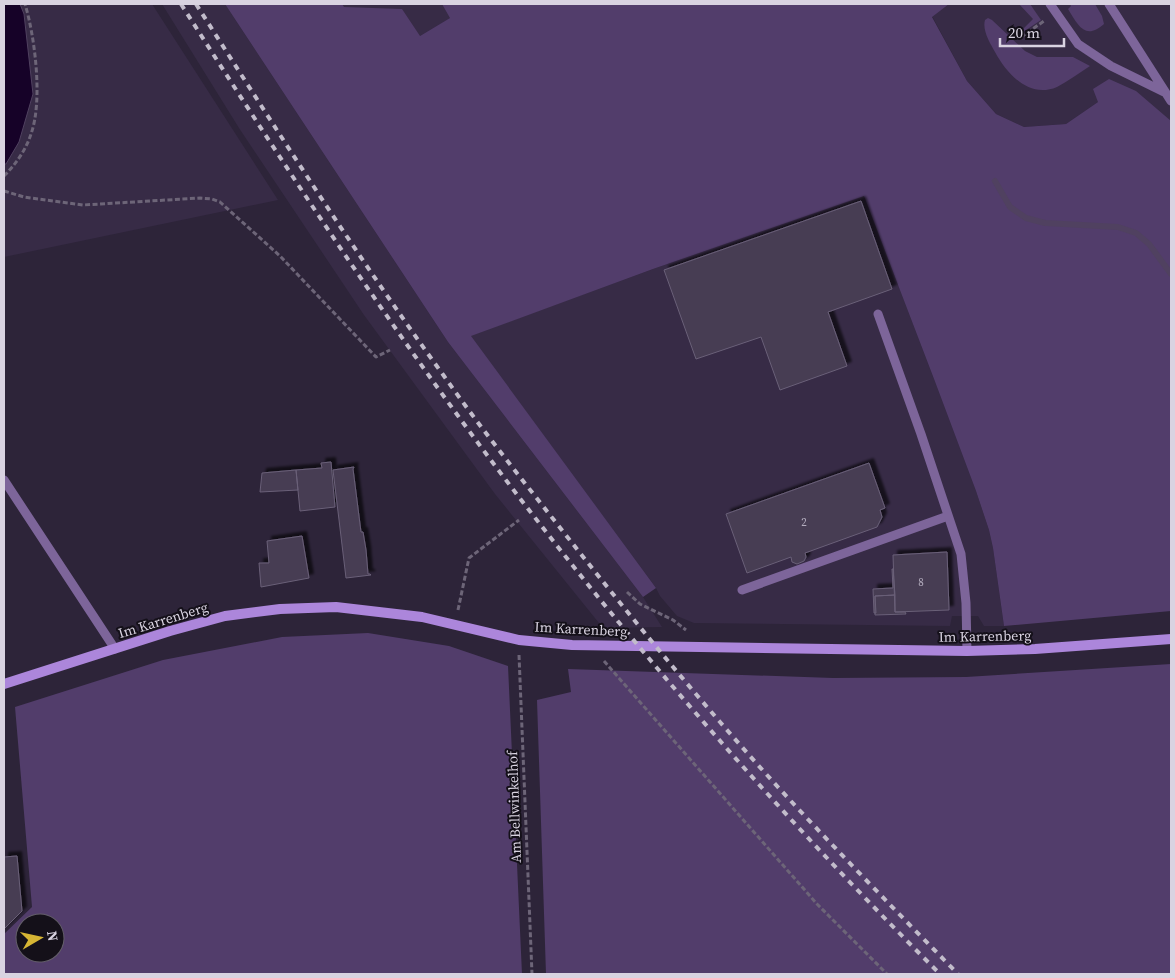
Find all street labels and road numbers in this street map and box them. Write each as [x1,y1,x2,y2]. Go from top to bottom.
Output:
street label: Im Karrenberg [116,597,210,643]
street label: Im Karrenberg [534,617,628,641]
street label: Im Karrenberg [938,625,1032,647]
street label: Am Bellwinkelhof [502,750,526,863]

